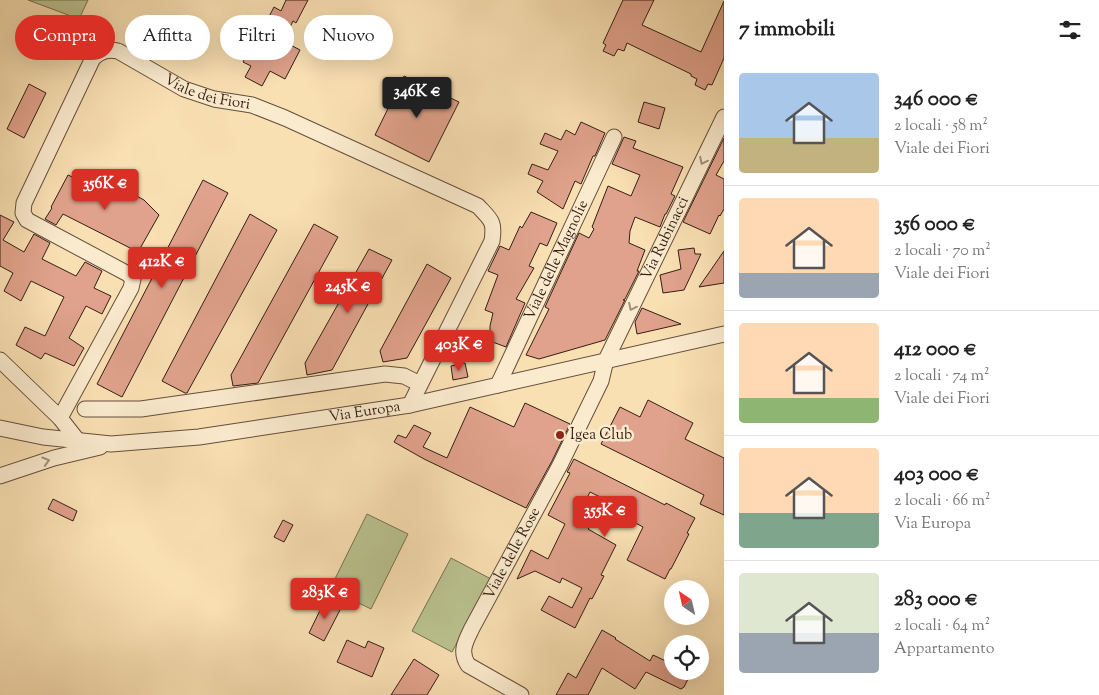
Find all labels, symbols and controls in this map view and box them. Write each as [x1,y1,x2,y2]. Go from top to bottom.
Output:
chip: Compra [15,15,115,60]
chip: Affitta [125,15,210,60]
chip: Filtri [220,15,294,60]
chip: Nuovo [304,15,393,60]
text: 7 immobili [739,15,835,45]
icon: filters [1056,16,1084,44]
street label: Viale dei Fiori [160,69,252,115]
pin: 346K € [376,76,458,119]
text: 346K € [393,81,441,104]
text: 346 000 € [894,85,978,115]
icon: home [779,93,839,153]
text: 2 locali · 58 m² [894,115,988,138]
text: Viale dei Fiori [894,138,990,161]
one-way arrow [699,156,709,165]
pin: 356K € [64,168,146,211]
text: 356K € [83,173,127,196]
street label: Via Rubinacci [636,193,694,283]
street label: Viale delle Magnolie [519,196,594,324]
text: 356 000 € [894,210,975,240]
icon: home [779,218,839,278]
text: 2 locali · 70 m² [894,240,991,263]
pin: 412K € [121,246,203,289]
text: 412K € [139,251,185,274]
text: Viale dei Fiori [894,263,990,286]
pin: 245K € [307,272,389,314]
text: 245K € [325,276,371,299]
one-way arrow [628,302,638,311]
pin: 403K € [418,330,500,372]
text: 403K € [435,334,483,357]
text: 412 000 € [894,335,977,365]
icon: home [779,343,839,403]
text: 2 locali · 74 m² [894,365,989,388]
text: Viale dei Fiori [894,388,990,411]
street label: Via Europa [327,396,402,428]
place label: Igea Club [570,425,632,446]
marker: Igea Club [554,429,566,441]
one-way arrow [42,456,50,466]
text: 403 000 € [894,460,979,490]
icon: home [779,468,839,528]
text: 2 locali · 66 m² [894,490,990,513]
pin: 355K € [564,496,646,538]
text: 355K € [584,500,626,523]
street label: Viale delle Rose [479,504,546,603]
text: Via Europa [894,513,971,536]
pin: 283K € [284,578,366,620]
north arrow [664,580,709,625]
map controls [664,580,709,680]
text: 283K € [302,582,348,605]
text: 283 000 € [894,585,978,615]
icon: home [779,593,839,653]
text: 2 locali · 64 m² [894,615,990,638]
button: locate [664,635,709,680]
text: Appartamento [894,638,994,661]

